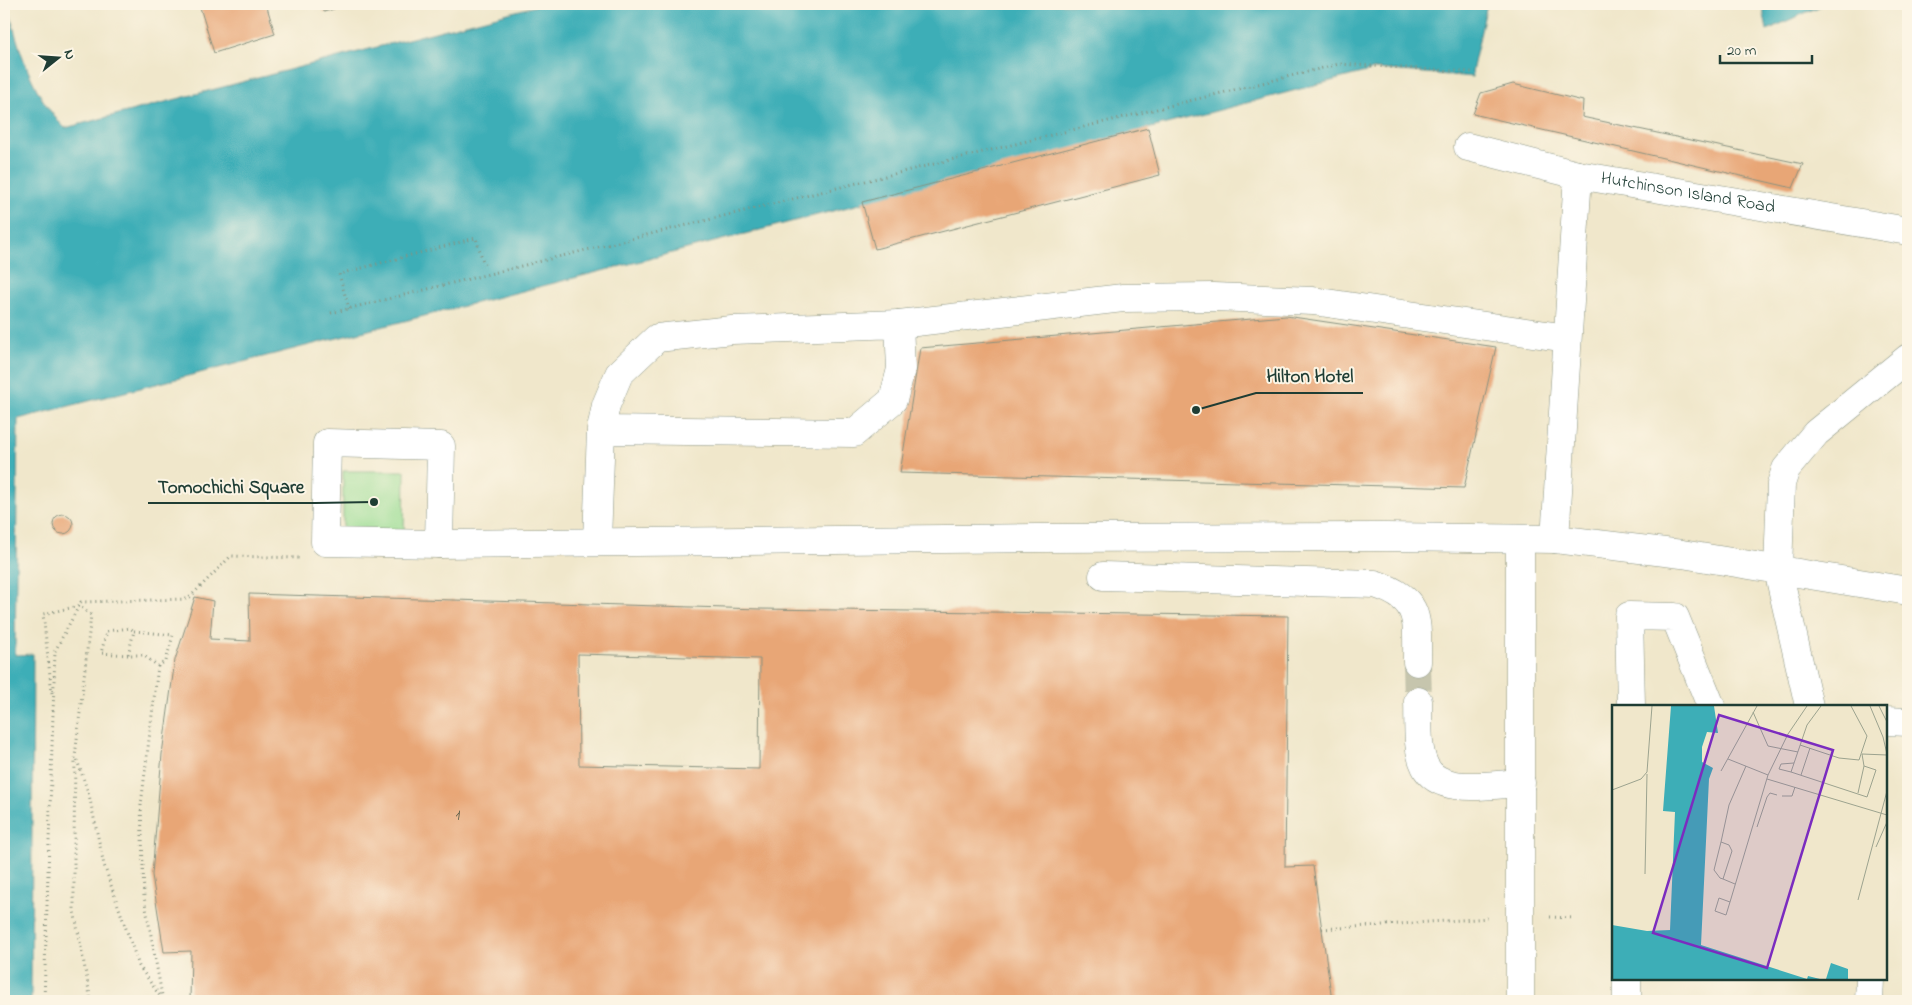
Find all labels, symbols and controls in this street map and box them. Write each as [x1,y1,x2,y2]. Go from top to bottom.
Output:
north arrow [32,32,82,82]
scale bar [1720,32,1812,64]
text: 20 m [1727,40,1757,62]
text: N [58,47,80,62]
street label: Hutchinson Island Road [1599,166,1777,221]
callout: Hilton Hotel [1256,359,1363,393]
text: Hilton Hotel [1266,364,1354,391]
callout: Tomochichi Square [148,469,315,503]
text: Tomochichi Square [158,475,305,502]
inset map [1612,705,1887,980]
house number: 1 [456,804,461,826]

